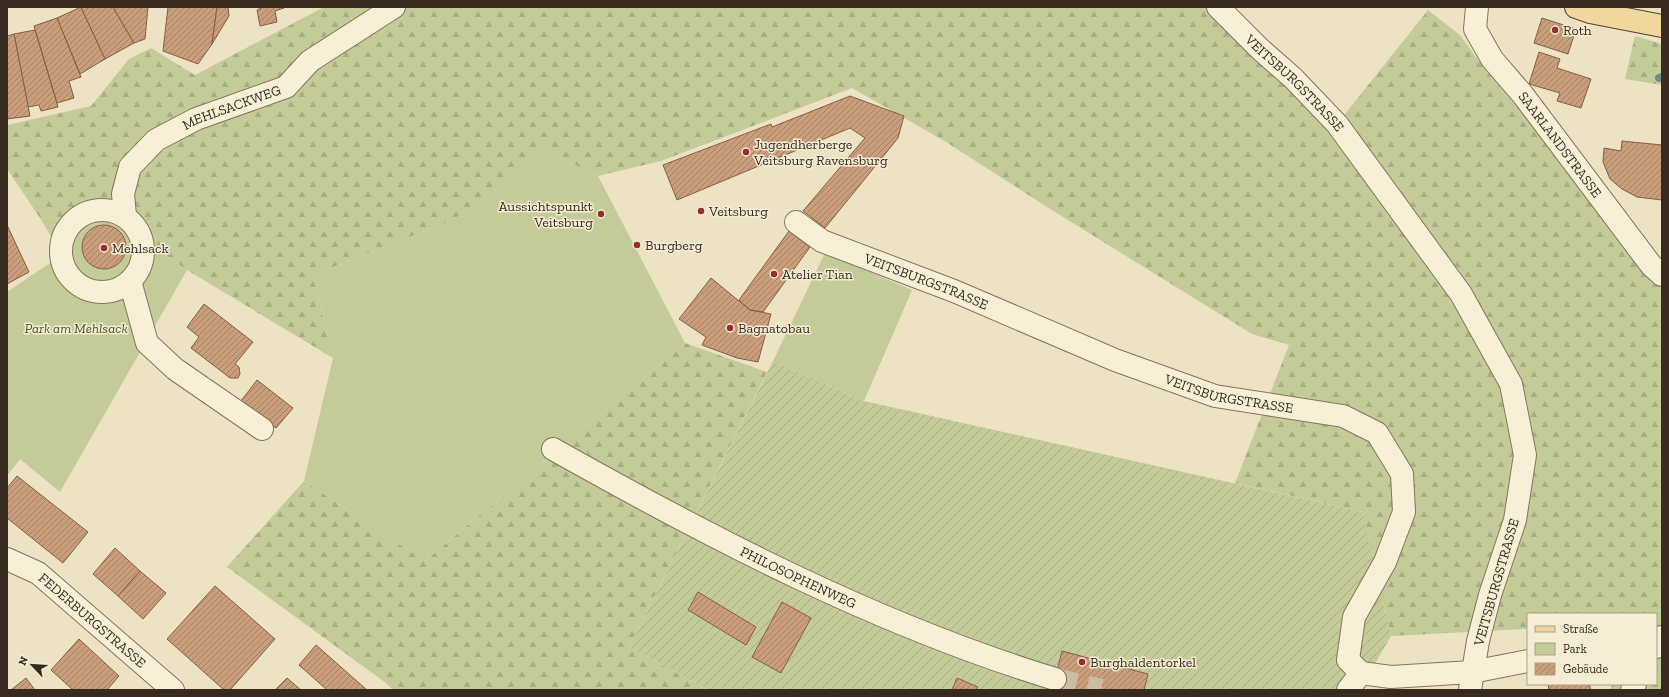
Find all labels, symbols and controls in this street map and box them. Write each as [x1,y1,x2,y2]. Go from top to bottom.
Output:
place label: Roth [1563,22,1592,39]
marker: Roth [1550,25,1560,35]
street label: VEITSBURGSTRASSE [1241,30,1348,135]
street label: MEHLSACKWEG [179,81,283,134]
street label: SAARLANDSTRASSE [1515,89,1605,201]
place label: Jugendherberge Veitsburg Ravensburg [753,136,888,169]
marker: Jugendherberge Veitsburg Ravensburg [741,147,751,157]
place label: Aussichtspunkt Veitsburg [498,198,594,231]
place label: Veitsburg [708,203,768,220]
marker: Veitsburg [696,206,706,216]
marker: Aussichtspunkt Veitsburg [596,209,606,219]
place label: Burgberg [645,237,703,254]
place label: Mehlsack [112,240,170,257]
marker: Burgberg [632,240,642,250]
marker: Mehlsack [99,243,109,253]
street label: VEITSBURGSTRASSE [861,249,991,314]
place label: Atelier Tian [782,266,853,283]
marker: Atelier Tian [769,269,779,279]
park label: Park am Mehlsack [24,320,128,337]
place label: Bagnatobau [738,320,810,337]
marker: Bagnatobau [725,323,735,333]
street label: VEITSBURGSTRASSE [1161,370,1294,417]
street label: VEITSBURGSTRASSE [1470,517,1523,649]
street label: PHILOSOPHENWEG [737,543,859,612]
street label: FEDERBURGSTRASSE [35,569,149,672]
legend [1527,613,1657,685]
text: Straße [1563,622,1599,636]
text: Park [1563,642,1588,656]
north arrow [12,645,52,685]
text: N [16,654,31,668]
place label: Burghaldentorkel [1090,654,1196,671]
marker: Burghaldentorkel [1077,657,1087,667]
text: Gebäude [1563,662,1608,676]

